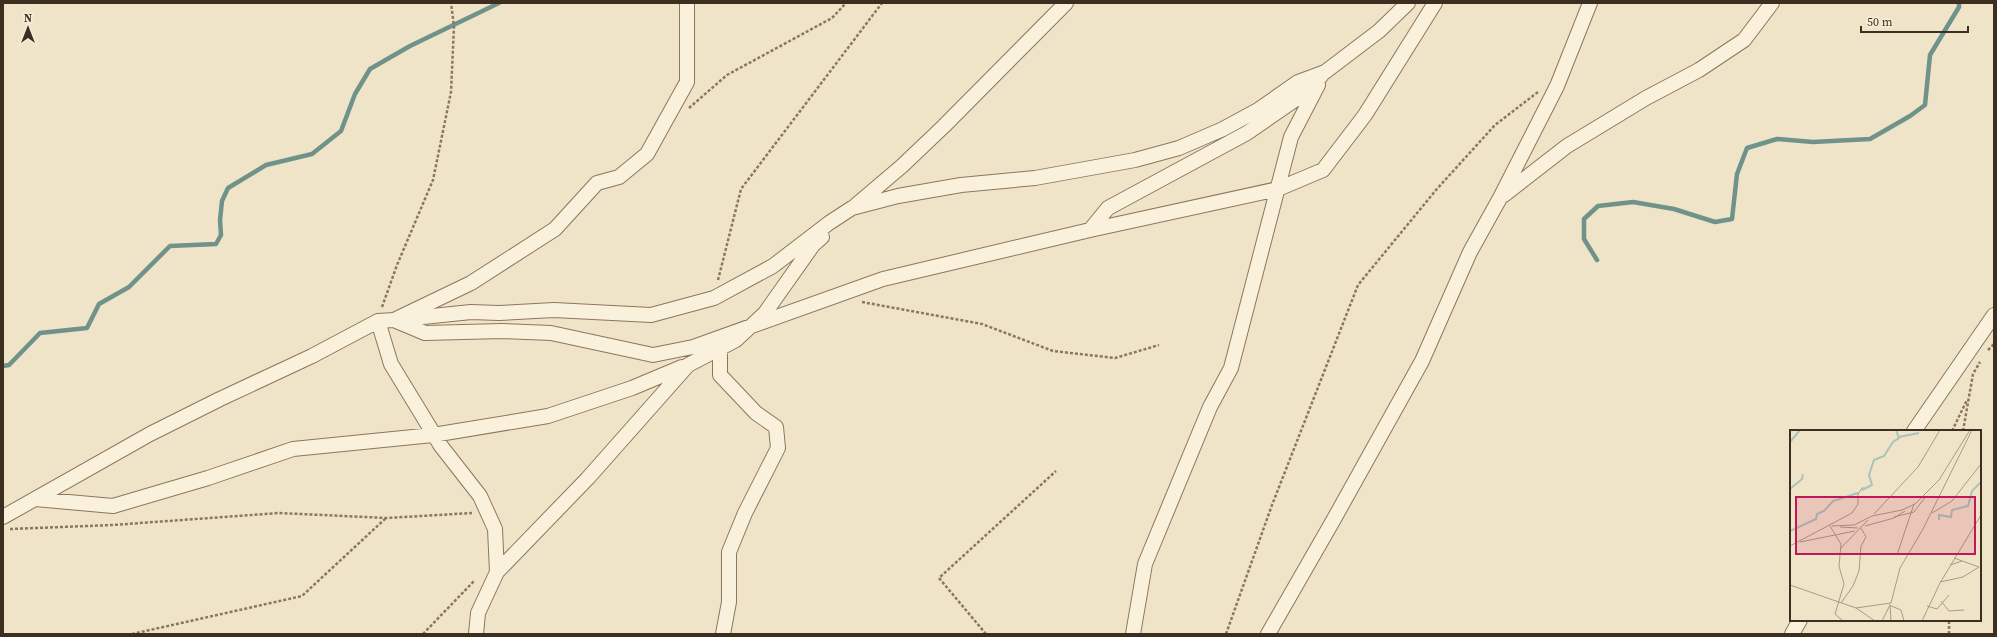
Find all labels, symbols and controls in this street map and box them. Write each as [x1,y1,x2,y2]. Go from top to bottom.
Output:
north arrow [8,8,48,48]
scale bar [1861,8,1968,34]
text: N [24,11,32,26]
text: 50 m [1867,14,1893,30]
inset map [1790,430,1981,621]

